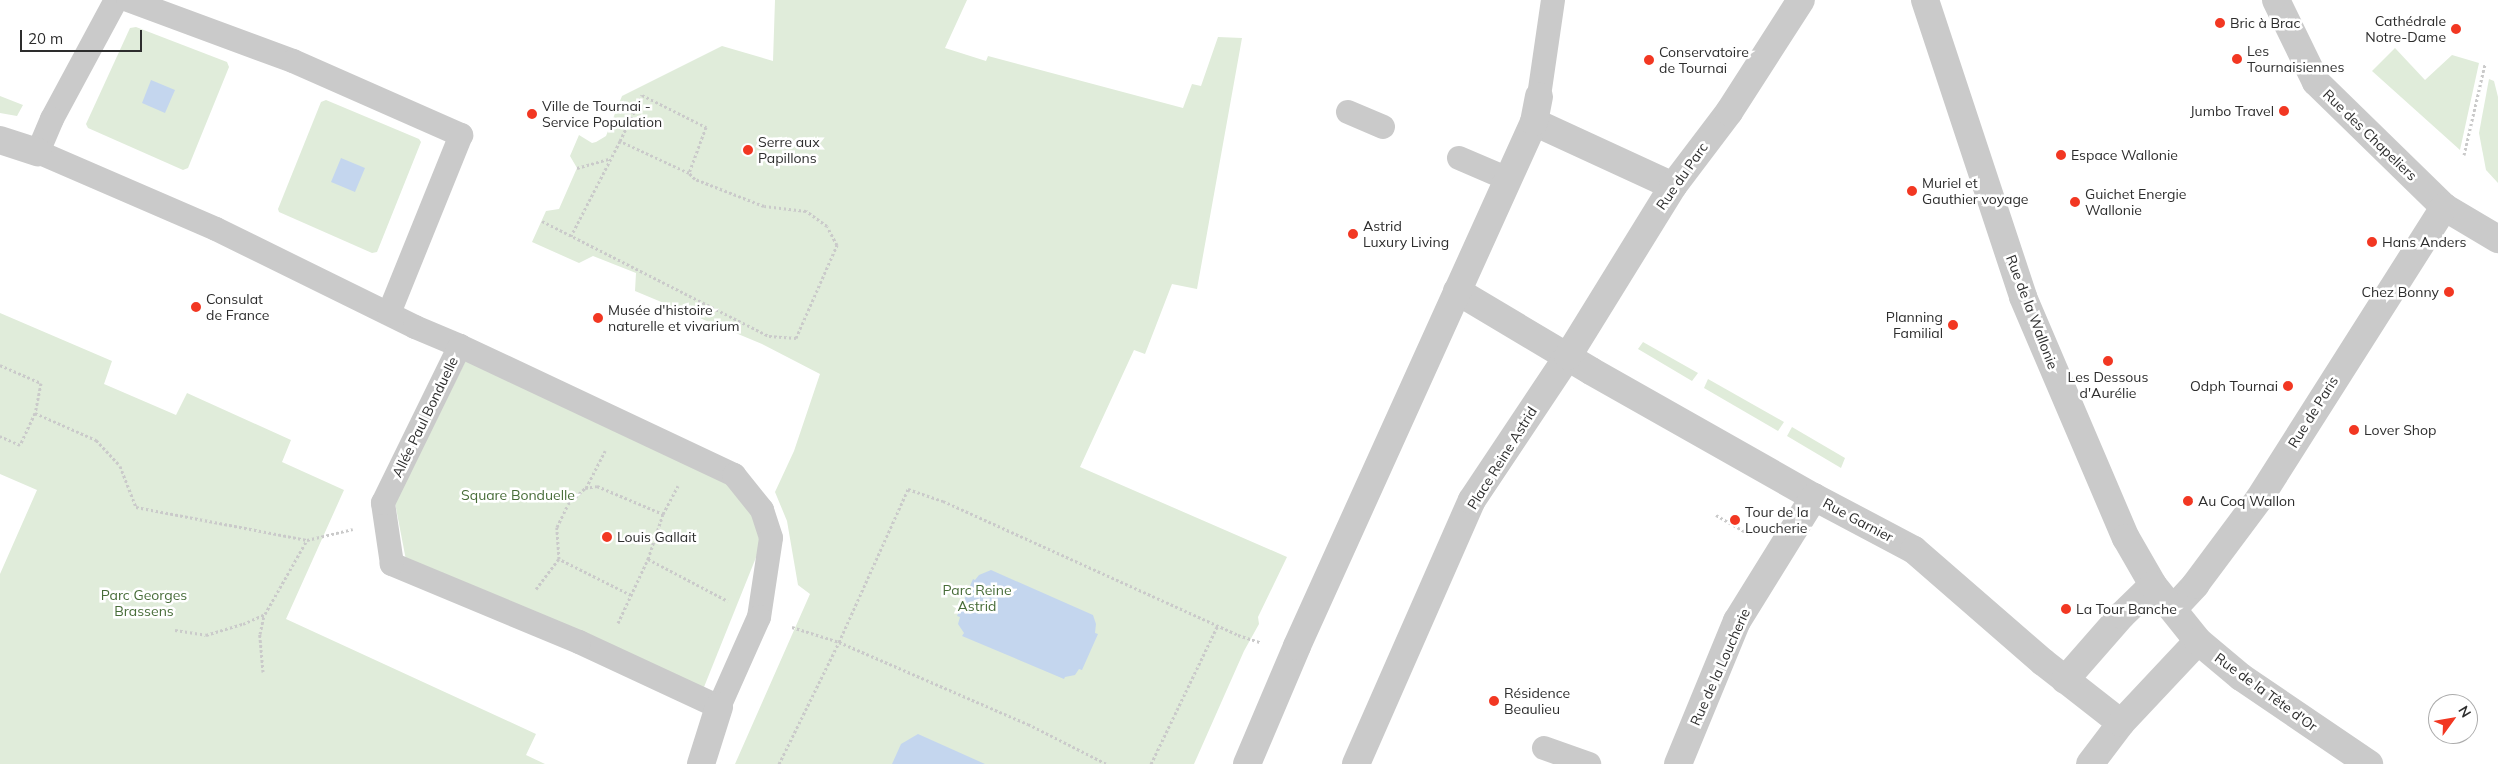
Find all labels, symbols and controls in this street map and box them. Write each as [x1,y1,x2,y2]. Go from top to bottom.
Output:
place label: Cathédrale Notre-Dame [2365,13,2446,46]
place label: Bric à Brac [2230,15,2300,31]
marker: Bric à Brac [2214,17,2226,29]
scale bar [22,20,145,52]
marker: Cathédrale Notre-Dame [2450,23,2462,35]
text: 20 m [28,29,63,48]
place label: Les Tournaisiennes [2247,43,2344,75]
place label: Conservatoire de Tournai [1659,44,1749,76]
marker: Les Tournaisiennes [2231,53,2243,65]
marker: Conservatoire de Tournai [1643,54,1655,66]
street label: Rue des Chapeliers [2320,86,2420,184]
place label: Ville de Tournai - Service Population [542,98,662,130]
place label: Jumbo Travel [2190,103,2274,119]
marker: Jumbo Travel [2278,105,2290,117]
marker: Ville de Tournai - Service Population [526,108,538,120]
place label: Serre aux Papillons [758,134,820,166]
street label: Rue du Parc [1653,139,1711,213]
marker: Serre aux Papillons [742,144,754,156]
place label: Espace Wallonie [2071,147,2178,163]
marker: Espace Wallonie [2055,149,2067,161]
place label: Muriel et Gauthier voyage [1922,175,2028,208]
marker: Muriel et Gauthier voyage [1906,185,1918,197]
place label: Guichet Energie Wallonie [2085,186,2186,218]
marker: Guichet Energie Wallonie [2069,196,2081,208]
place label: Astrid Luxury Living [1363,218,1449,250]
marker: Astrid Luxury Living [1347,228,1359,240]
place label: Hans Anders [2382,234,2466,250]
marker: Hans Anders [2366,236,2378,248]
street label: Rue de la Wallonie [2002,252,2062,372]
place label: Chez Bonny [2361,284,2439,300]
marker: Chez Bonny [2443,286,2455,298]
place label: Consulat de France [206,291,269,324]
marker: Consulat de France [190,301,202,313]
place label: Musée d'histoire naturelle et vivarium [608,302,740,334]
place label: Planning Familial [1886,309,1943,342]
marker: Musée d'histoire naturelle et vivarium [592,312,604,324]
marker: Planning Familial [1947,319,1959,331]
street label: Allée Paul Bonduelle [388,354,462,480]
marker: Les Dessous d'Aurélie [2102,355,2114,367]
place label: Les Dessous d'Aurélie [2068,369,2148,402]
street label: Rue de Paris [2284,373,2342,451]
place label: Odph Tournai [2190,378,2278,394]
marker: Odph Tournai [2282,380,2294,392]
street label: Place Reine Astrid [1464,404,1540,512]
place label: Lover Shop [2364,422,2436,438]
marker: Lover Shop [2348,424,2360,436]
park label: Square Bonduelle [461,487,575,503]
place label: Au Coq Wallon [2198,493,2295,509]
street label: Rue Garnier [1820,495,1896,545]
marker: Au Coq Wallon [2182,495,2194,507]
place label: Tour de la Loucherie [1745,504,1809,536]
marker: Tour de la Loucherie [1729,514,1741,526]
place label: Louis Gallait [617,529,696,545]
marker: Louis Gallait [601,531,613,543]
park label: Parc Reine Astrid [942,582,1012,614]
park label: Parc Georges Brassens [101,587,187,620]
place label: La Tour Banche [2076,601,2177,617]
marker: La Tour Banche [2060,603,2072,615]
street label: Rue de la Loucherie [1687,606,1753,728]
street label: Rue de la Tête d'Or [2211,649,2321,735]
place label: Résidence Beaulieu [1504,685,1570,718]
north arrow [2428,694,2478,744]
marker: Résidence Beaulieu [1488,695,1500,707]
text: N [2454,702,2475,721]

